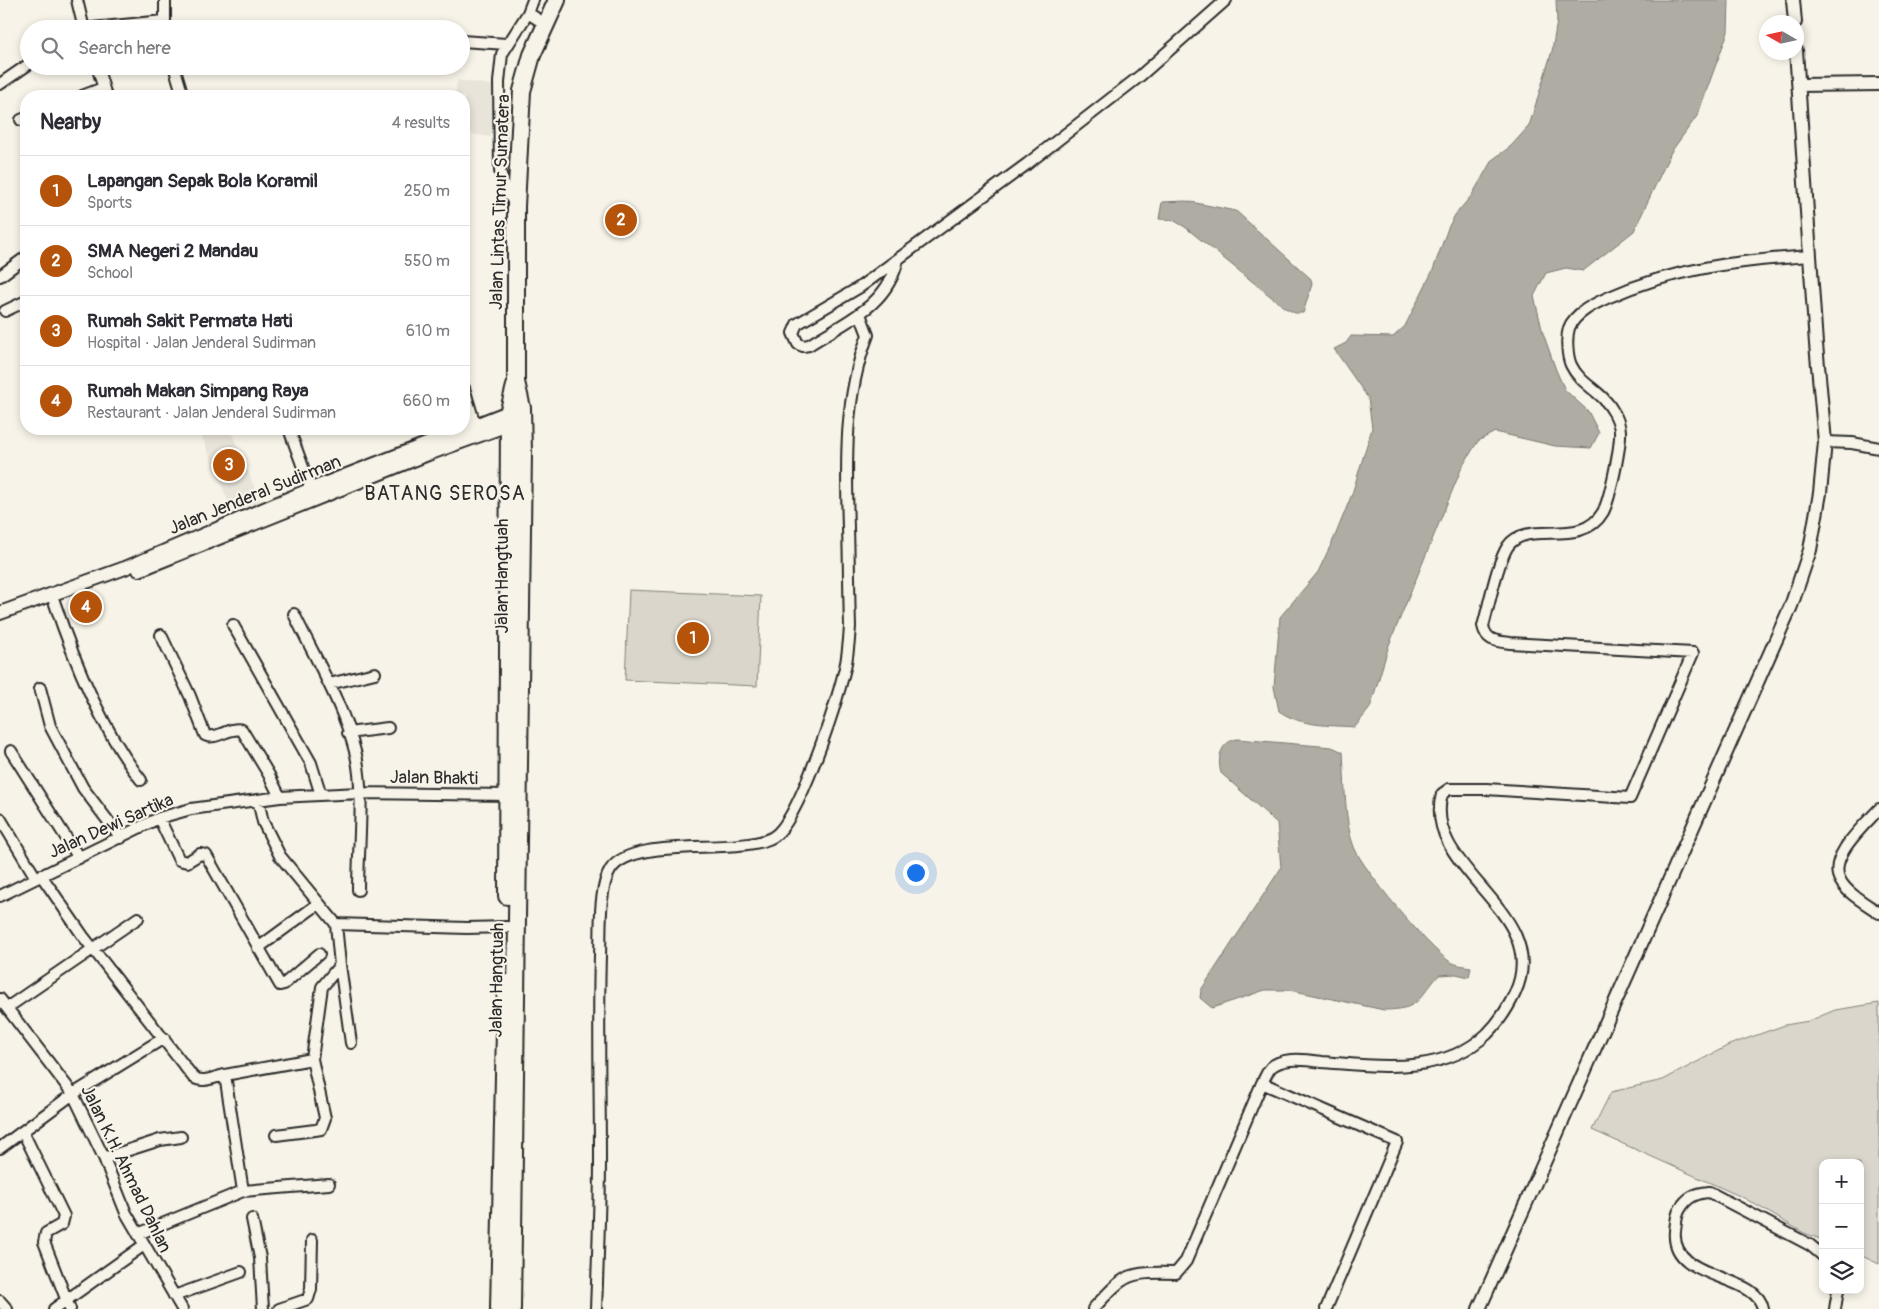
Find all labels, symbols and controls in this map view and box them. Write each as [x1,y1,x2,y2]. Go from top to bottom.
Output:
north arrow [1759,15,1804,60]
search box [20,20,470,75]
icon: search [38,34,66,62]
text: Search here [78,36,171,60]
street label: Jalan Lintas Timur Sumatera [485,94,515,310]
text: Nearby [40,109,101,136]
text: 4 results [392,113,450,133]
text: Lapangan Sepak Bola Koramil [87,169,318,193]
text: 1 [53,181,59,201]
text: 250 m [404,181,450,201]
text: Sports [87,193,132,213]
pin: 2 [605,201,637,239]
text: SMA Negeri 2 Mandau [87,239,258,263]
text: 2 [52,251,60,271]
text: 550 m [404,251,450,271]
text: School [87,263,133,283]
text: Rumah Sakit Permata Hati [87,309,292,333]
text: 3 [52,321,60,341]
text: 610 m [406,321,450,341]
text: Hospital · Jalan Jenderal Sudirman [87,333,316,353]
text: Rumah Makan Simpang Raya [87,379,309,403]
text: 4 [51,391,61,411]
text: 660 m [403,391,450,411]
text: Restaurant · Jalan Jenderal Sudirman [87,403,336,423]
pin: 3 [213,446,245,484]
street label: Jalan Jenderal Sudirman [166,450,344,540]
district label: BATANG SEROSA [364,481,526,506]
street label: Jalan Hangtuah [491,519,514,633]
pin: 4 [70,588,102,626]
pin: 1 [677,619,709,657]
street label: Jalan Bhakti [390,766,478,790]
street label: Jalan Dewi Sartika [45,788,177,864]
your location [903,860,929,886]
street label: Jalan Hangtuah [485,922,509,1038]
street label: Jalan K.H. Ahmad Dahlan [75,1081,177,1257]
map controls [1819,1159,1864,1294]
button: + [1819,1159,1864,1204]
button: − [1819,1204,1864,1249]
button: layers [1819,1249,1864,1294]

